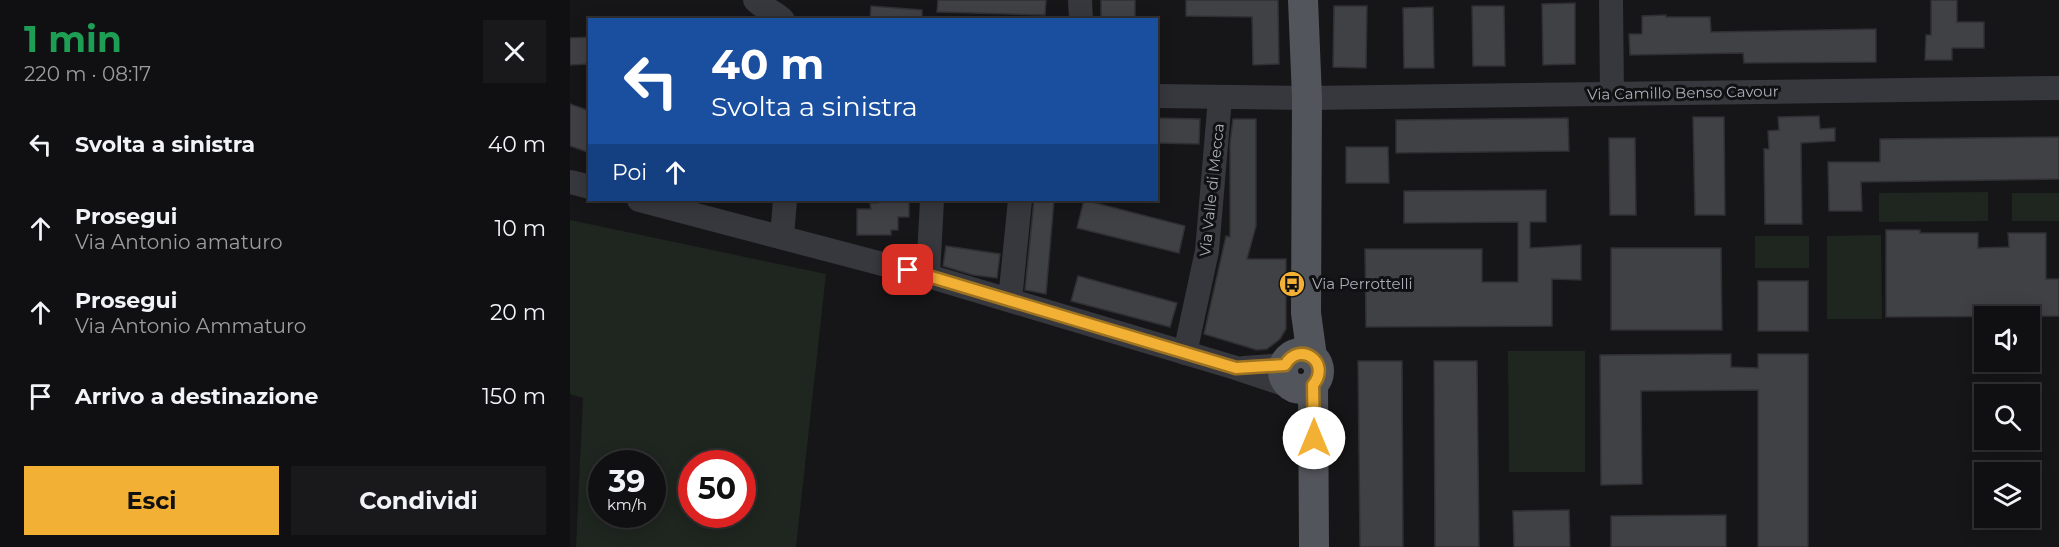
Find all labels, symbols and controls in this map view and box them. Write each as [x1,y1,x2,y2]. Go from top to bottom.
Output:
text: 1 min [24,17,122,61]
button: close [483,20,546,83]
text: 40 m [711,38,824,90]
icon: left [612,42,690,120]
text: 220 m · 08:17 [24,62,151,86]
street label: Via Camillo Benso Cavour [1587,81,1779,104]
text: Svolta a sinistra [711,90,918,123]
street label: Via Valle di Mecca [1195,122,1228,257]
icon: left [24,128,57,161]
text: Svolta a sinistra [75,131,255,158]
text: 40 m [488,131,546,158]
icon: ahead [659,156,692,189]
text: Poi [612,159,647,186]
text: Prosegui [75,203,177,230]
icon: ahead [24,212,57,245]
text: 10 m [494,215,546,242]
text: Via Antonio amaturo [75,230,283,254]
pin [882,244,933,295]
icon: arrive [891,253,924,286]
bus stop icon: Via Perrottelli [1277,269,1307,299]
place label: Via Perrottelli [1312,274,1413,293]
text: Prosegui [75,287,177,314]
icon: ahead [24,296,57,329]
text: 20 m [490,299,546,326]
map controls [1974,306,2040,528]
button: sound [1974,306,2040,372]
text: Via Antonio Ammaturo [75,314,306,338]
icon: arrive [24,380,57,413]
text: Arrivo a destinazione [75,383,318,410]
text: 150 m [482,383,546,410]
button: search [1974,384,2040,450]
position arrow [1282,406,1346,470]
speed limit sign: 50 [678,450,756,528]
button: layers [1974,462,2040,528]
text: 39 [609,463,645,500]
button: Esci [24,466,279,535]
button: Condividi [291,466,546,535]
text: km/h [607,495,647,514]

